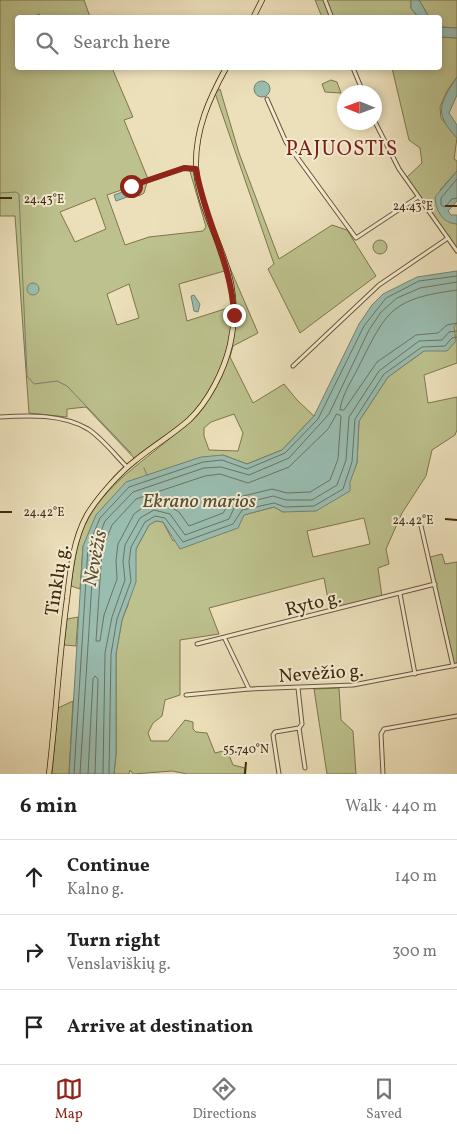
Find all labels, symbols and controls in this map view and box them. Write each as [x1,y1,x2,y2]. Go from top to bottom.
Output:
search box [15,15,442,70]
icon: search [33,29,61,57]
text: Search here [73,30,170,56]
north arrow [337,85,382,130]
district label: PAJUOSTIS [286,135,398,164]
route start [120,175,143,198]
text: 24.43°E [24,192,64,208]
text: 24.43°E [393,199,433,215]
route end [223,304,246,327]
water label: Ekrano marios [142,488,257,516]
text: 24.42°E [23,505,65,521]
text: 24.42°E [392,513,434,529]
water label: Nevėžis [77,527,115,589]
street label: Tinklų g. [40,543,76,618]
street label: Ryto g. [283,584,344,623]
street label: Nevėžio g. [278,658,364,690]
text: 55.740°N [223,742,269,758]
text: 6 min [20,792,77,821]
text: Walk · 440 m [345,796,437,818]
text: Continue [67,853,150,879]
icon: ahead [20,863,48,891]
text: 140 m [395,866,437,888]
text: Kalno g. [67,879,124,901]
text: Turn right [67,928,160,954]
icon: right [20,938,48,966]
text: 300 m [392,941,437,963]
text: Venslaviškių g. [67,954,171,976]
icon: arrive [20,1013,48,1041]
text: Arrive at destination [67,1014,253,1040]
tab: Map [55,1075,83,1124]
tab: Directions [192,1075,257,1124]
tab: Saved [366,1075,402,1124]

